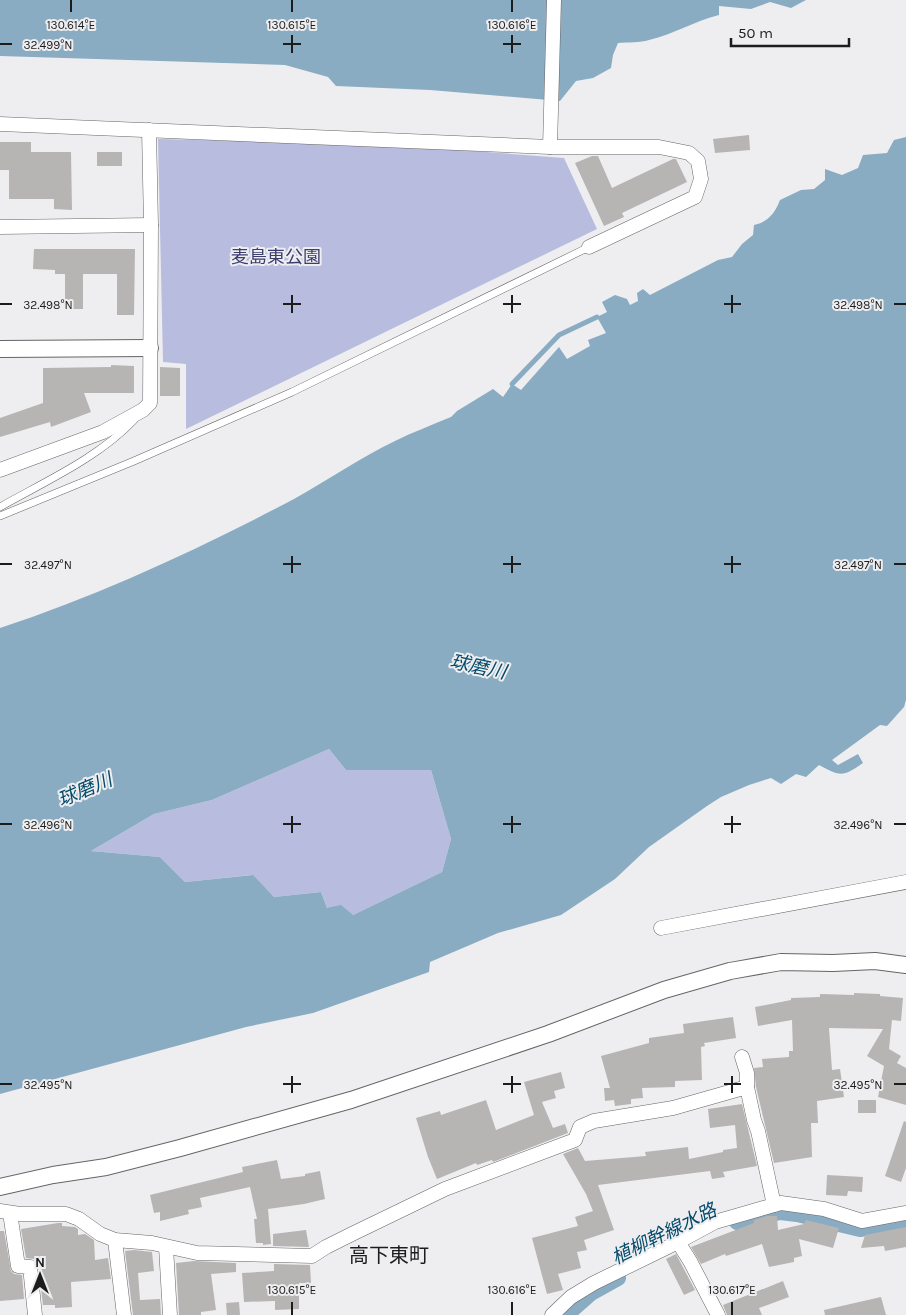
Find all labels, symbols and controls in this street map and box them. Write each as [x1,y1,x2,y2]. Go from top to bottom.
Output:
scale bar [731,15,848,47]
text: 130.614°E [47,18,95,32]
text: 130.615°E [268,18,316,32]
text: 130.616°E [488,18,536,32]
text: 50 m [738,24,773,42]
text: 32.499°N [23,38,73,52]
park label: 麦島東公園 [231,246,321,268]
text: 32.498°N [23,298,73,312]
text: 32.498°N [833,298,883,312]
text: 32.497°N [24,558,72,572]
text: 32.497°N [834,558,882,572]
water label: 球磨川 [448,650,510,684]
water label: 球磨川 [54,768,117,811]
text: 32.496°N [23,818,73,832]
text: 32.496°N [833,818,883,832]
text: 32.495°N [24,1078,72,1092]
text: 32.495°N [834,1078,882,1092]
water label: 植柳幹線水路 [608,1198,722,1269]
district label: 高下東町 [349,1244,429,1267]
north arrow [15,1250,65,1300]
text: N [35,1254,45,1271]
text: 130.615°E [268,1283,316,1297]
text: 130.616°E [488,1283,536,1297]
text: 130.617°E [708,1283,756,1297]

